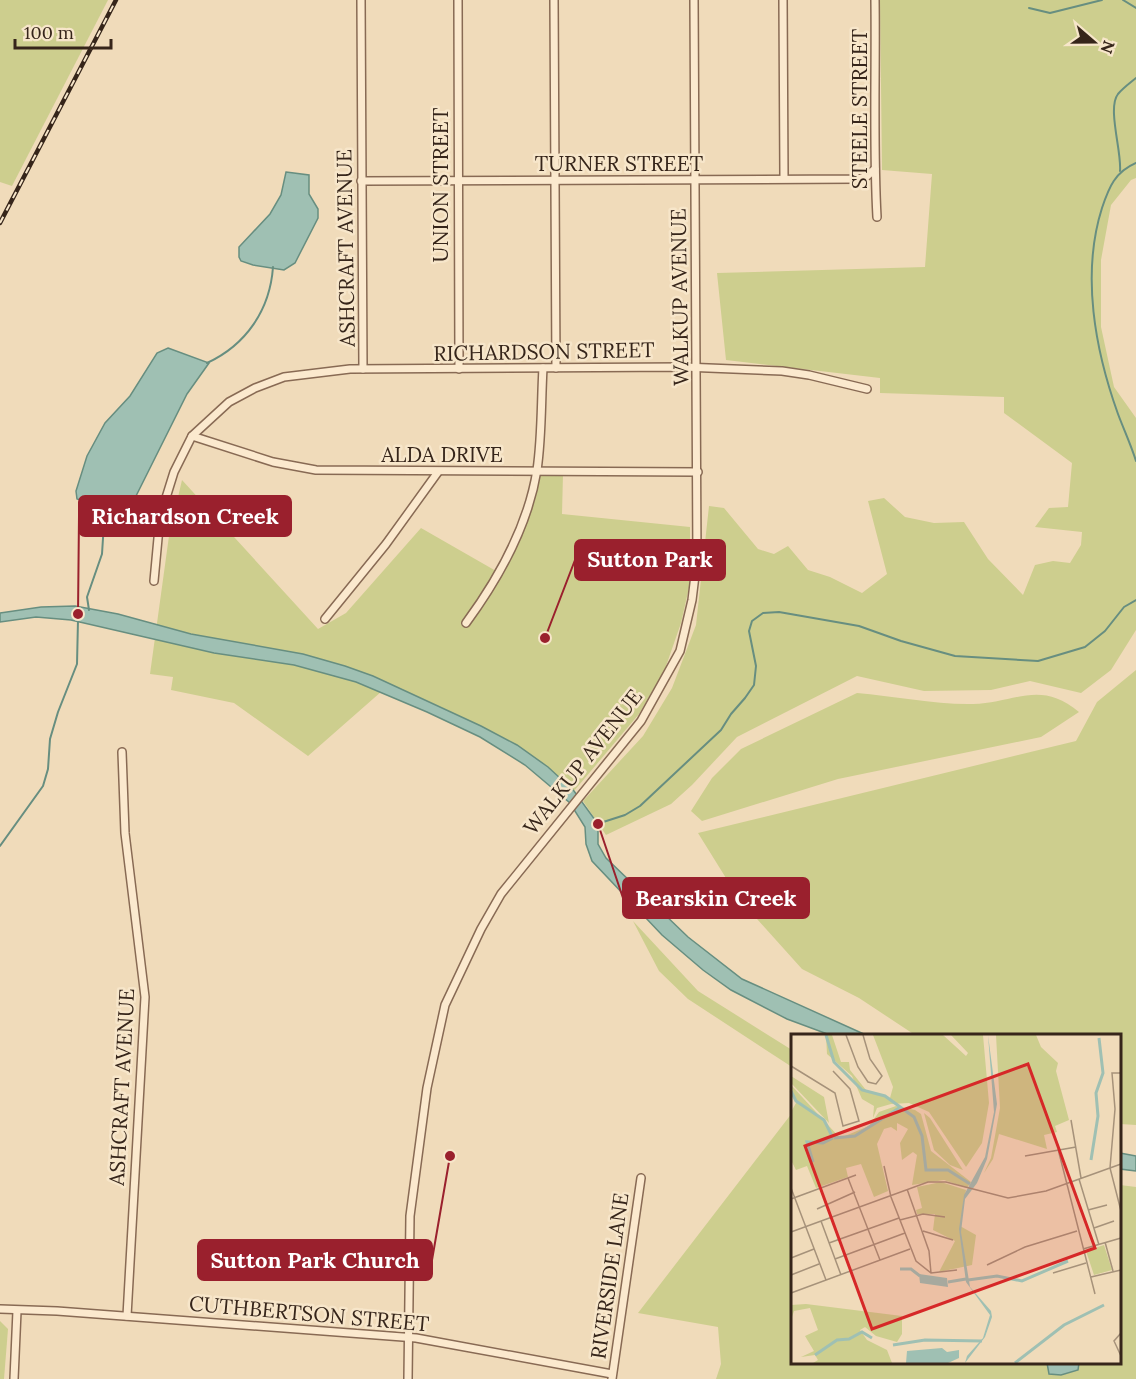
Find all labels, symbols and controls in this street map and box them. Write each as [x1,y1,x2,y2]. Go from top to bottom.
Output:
scale bar [15,12,111,50]
north arrow [1064,12,1124,72]
text: 100 m [24,21,74,44]
street label: STEELE STREET [846,29,873,189]
text: N [1097,38,1120,56]
street label: UNION STREET [427,108,454,262]
street label: ASHCRAFT AVENUE [330,149,361,348]
street label: TURNER STREET [535,150,703,177]
street label: WALKUP AVENUE [664,208,695,386]
street label: RICHARDSON STREET [433,336,655,367]
street label: ALDA DRIVE [380,441,503,468]
callout: Richardson Creek [79,496,291,536]
text: Richardson Creek [91,502,279,530]
callout: Sutton Park [575,540,725,580]
text: Sutton Park [587,545,713,573]
street label: WALKUP AVENUE [517,683,648,840]
callout: Bearskin Creek [623,878,809,918]
text: Bearskin Creek [635,884,797,912]
street label: ASHCRAFT AVENUE [103,988,140,1187]
inset map [791,1034,1121,1364]
street label: RIVERSIDE LANE [584,1191,635,1361]
callout: Sutton Park Church [198,1240,432,1280]
text: Sutton Park Church [210,1246,420,1274]
street label: CUTHBERTSON STREET [188,1290,430,1337]

